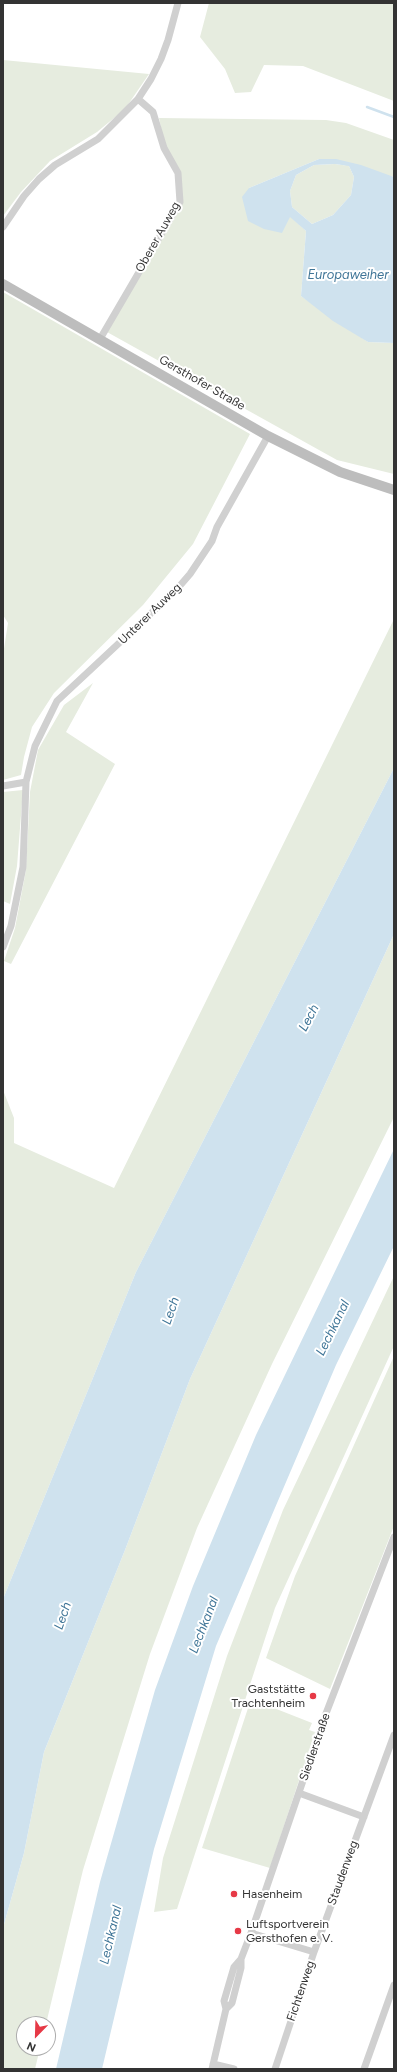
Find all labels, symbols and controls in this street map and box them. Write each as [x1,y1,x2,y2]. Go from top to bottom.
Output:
street label: Oberer Auweg [133,199,183,275]
water label: Europaweiher [307,267,389,283]
street label: Gersthofer Straße [156,353,248,413]
street label: Unterer Auweg [116,580,184,648]
water label: Lech [295,1002,323,1034]
water label: Lech [159,1295,183,1327]
water label: Lechkanal [313,1298,353,1358]
water label: Lechkanal [186,1594,222,1656]
water label: Lech [51,1600,75,1632]
place label: Gaststätte Trachtenheim [232,1682,305,1710]
marker: Gaststätte Trachtenheim [308,1691,318,1701]
street label: Siedlerstraße [297,1711,333,1783]
street label: Staudenweg [325,1839,361,1907]
place label: Hasenheim [242,1887,302,1901]
marker: Hasenheim [229,1889,239,1899]
water label: Lechkanal [97,1904,125,1966]
place label: Luftsportverein Gersthofen e. V. [246,1917,333,1945]
marker: Luftsportverein Gersthofen e. V. [233,1926,243,1936]
street label: Fichtenweg [284,1959,318,2023]
north arrow [16,2016,56,2056]
text: N [25,2039,38,2054]

